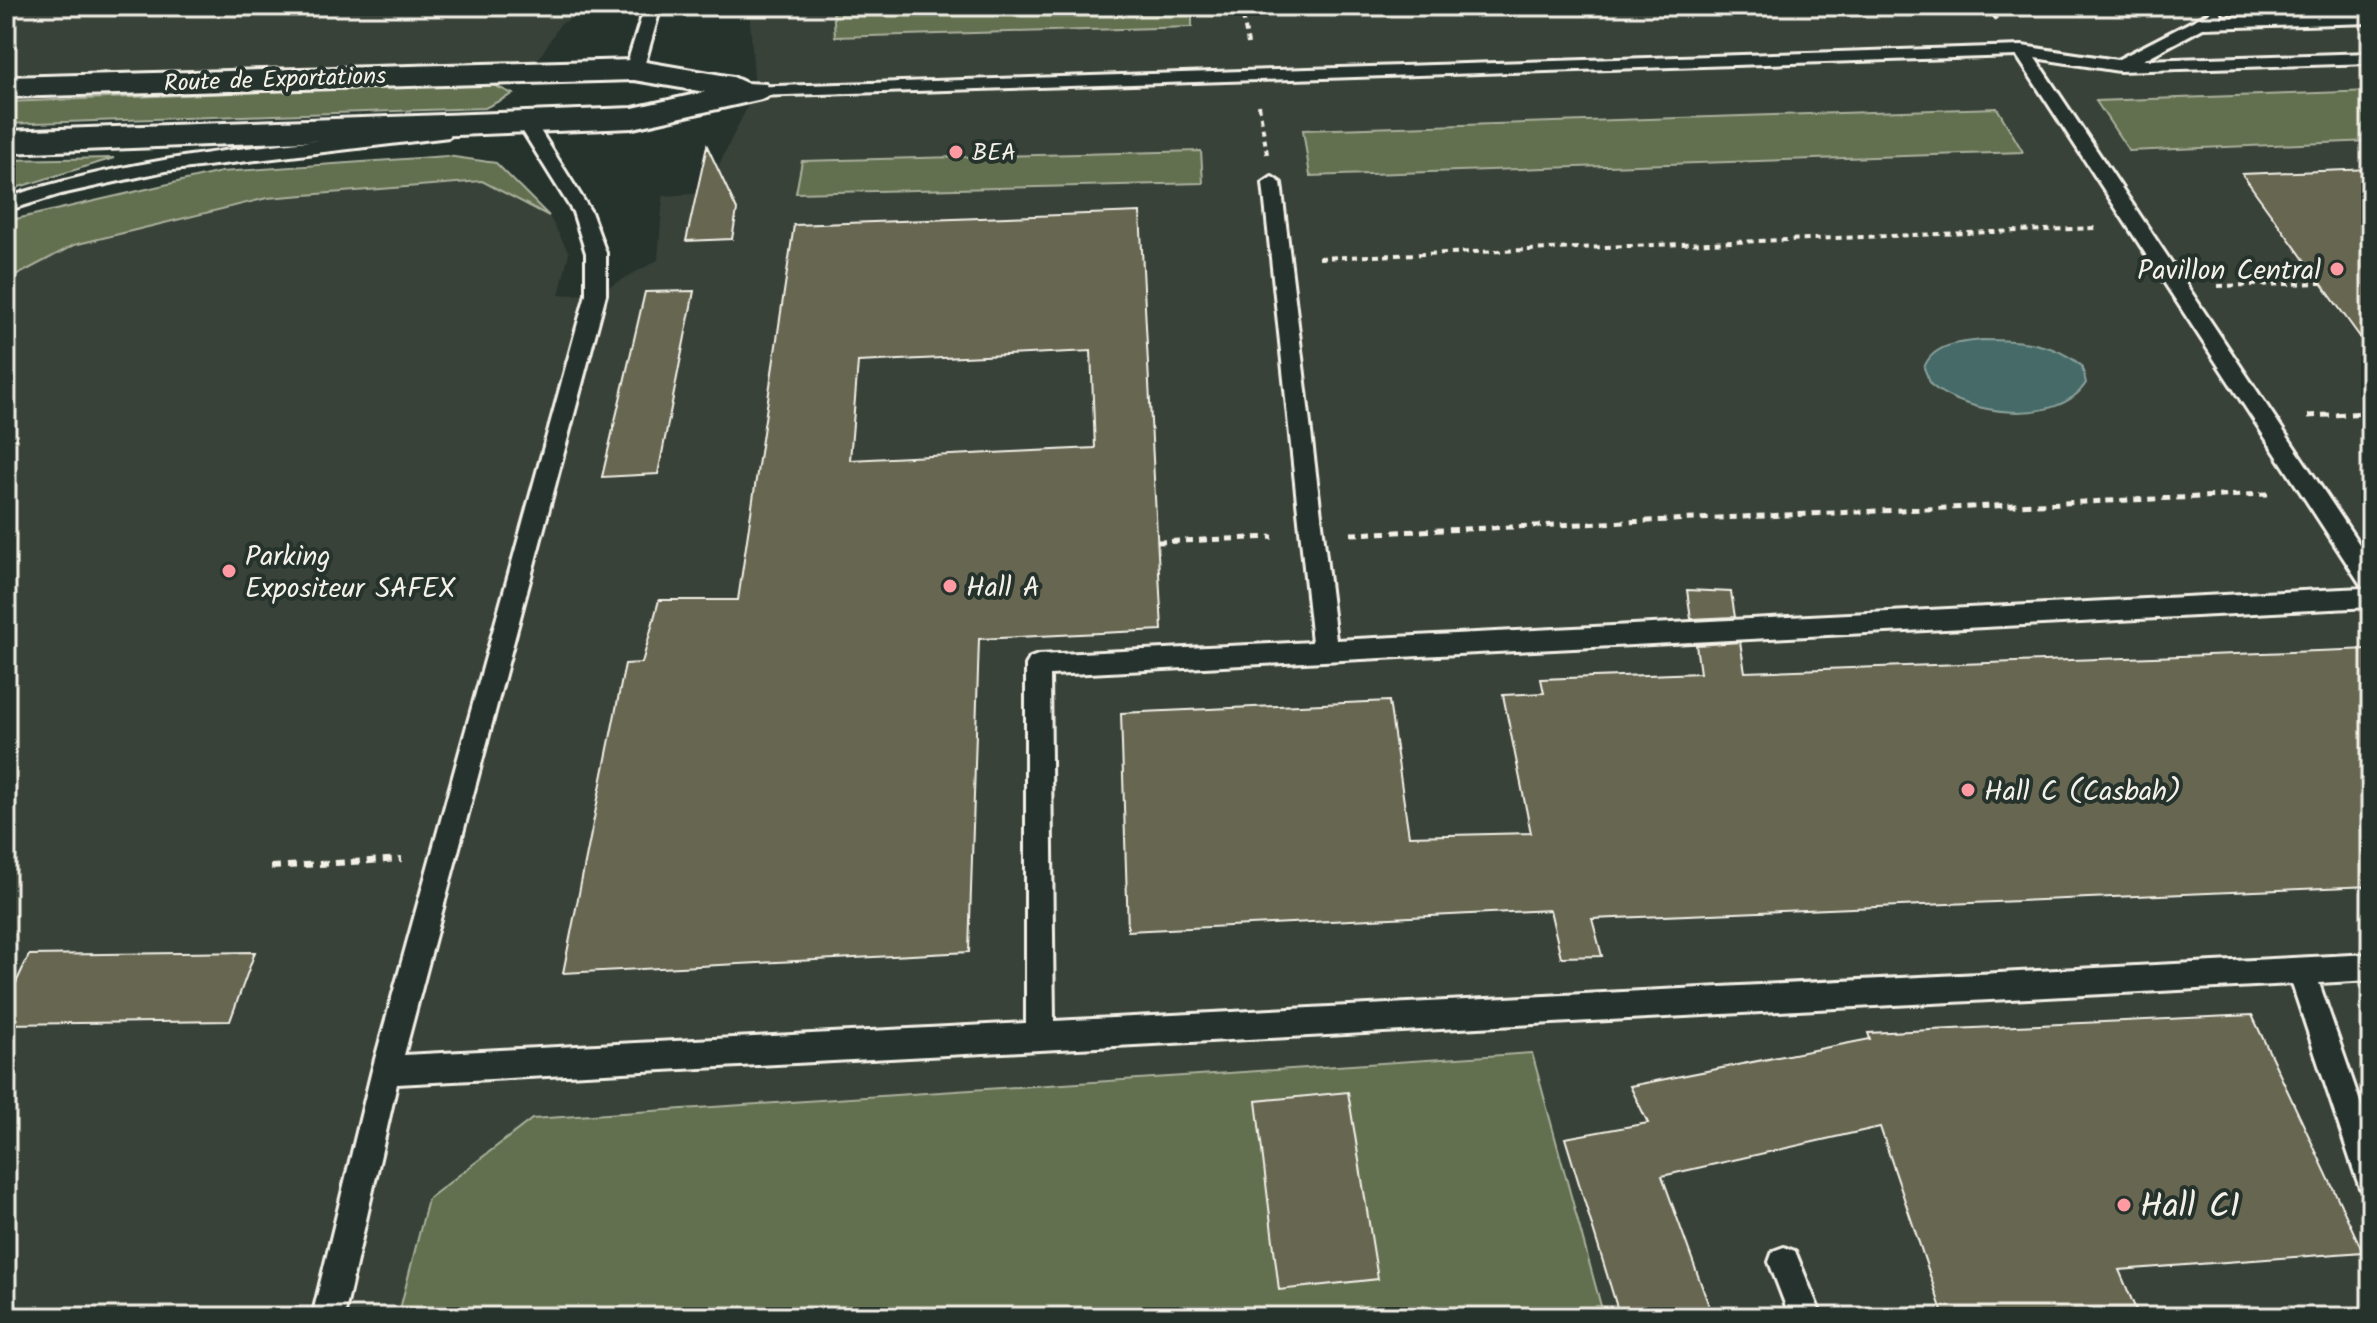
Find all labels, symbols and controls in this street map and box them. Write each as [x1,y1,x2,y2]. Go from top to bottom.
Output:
street label: Route de Exportations [163,57,387,104]
place label: BEA [972,134,1016,173]
marker: BEA [947,143,965,161]
place label: Pavillon Central [2137,249,2321,294]
marker: Pavillon Central [2328,260,2346,278]
place label: Parking Expositeur SAFEX [245,535,456,612]
marker: Parking Expositeur SAFEX [220,562,238,580]
place label: Hall A [966,566,1040,611]
marker: Hall A [941,577,959,595]
place label: Hall C (Casbah) [1984,770,2181,815]
marker: Hall C (Casbah) [1959,781,1977,799]
place label: Hall C1 [2140,1181,2240,1235]
marker: Hall C1 [2115,1196,2133,1214]

